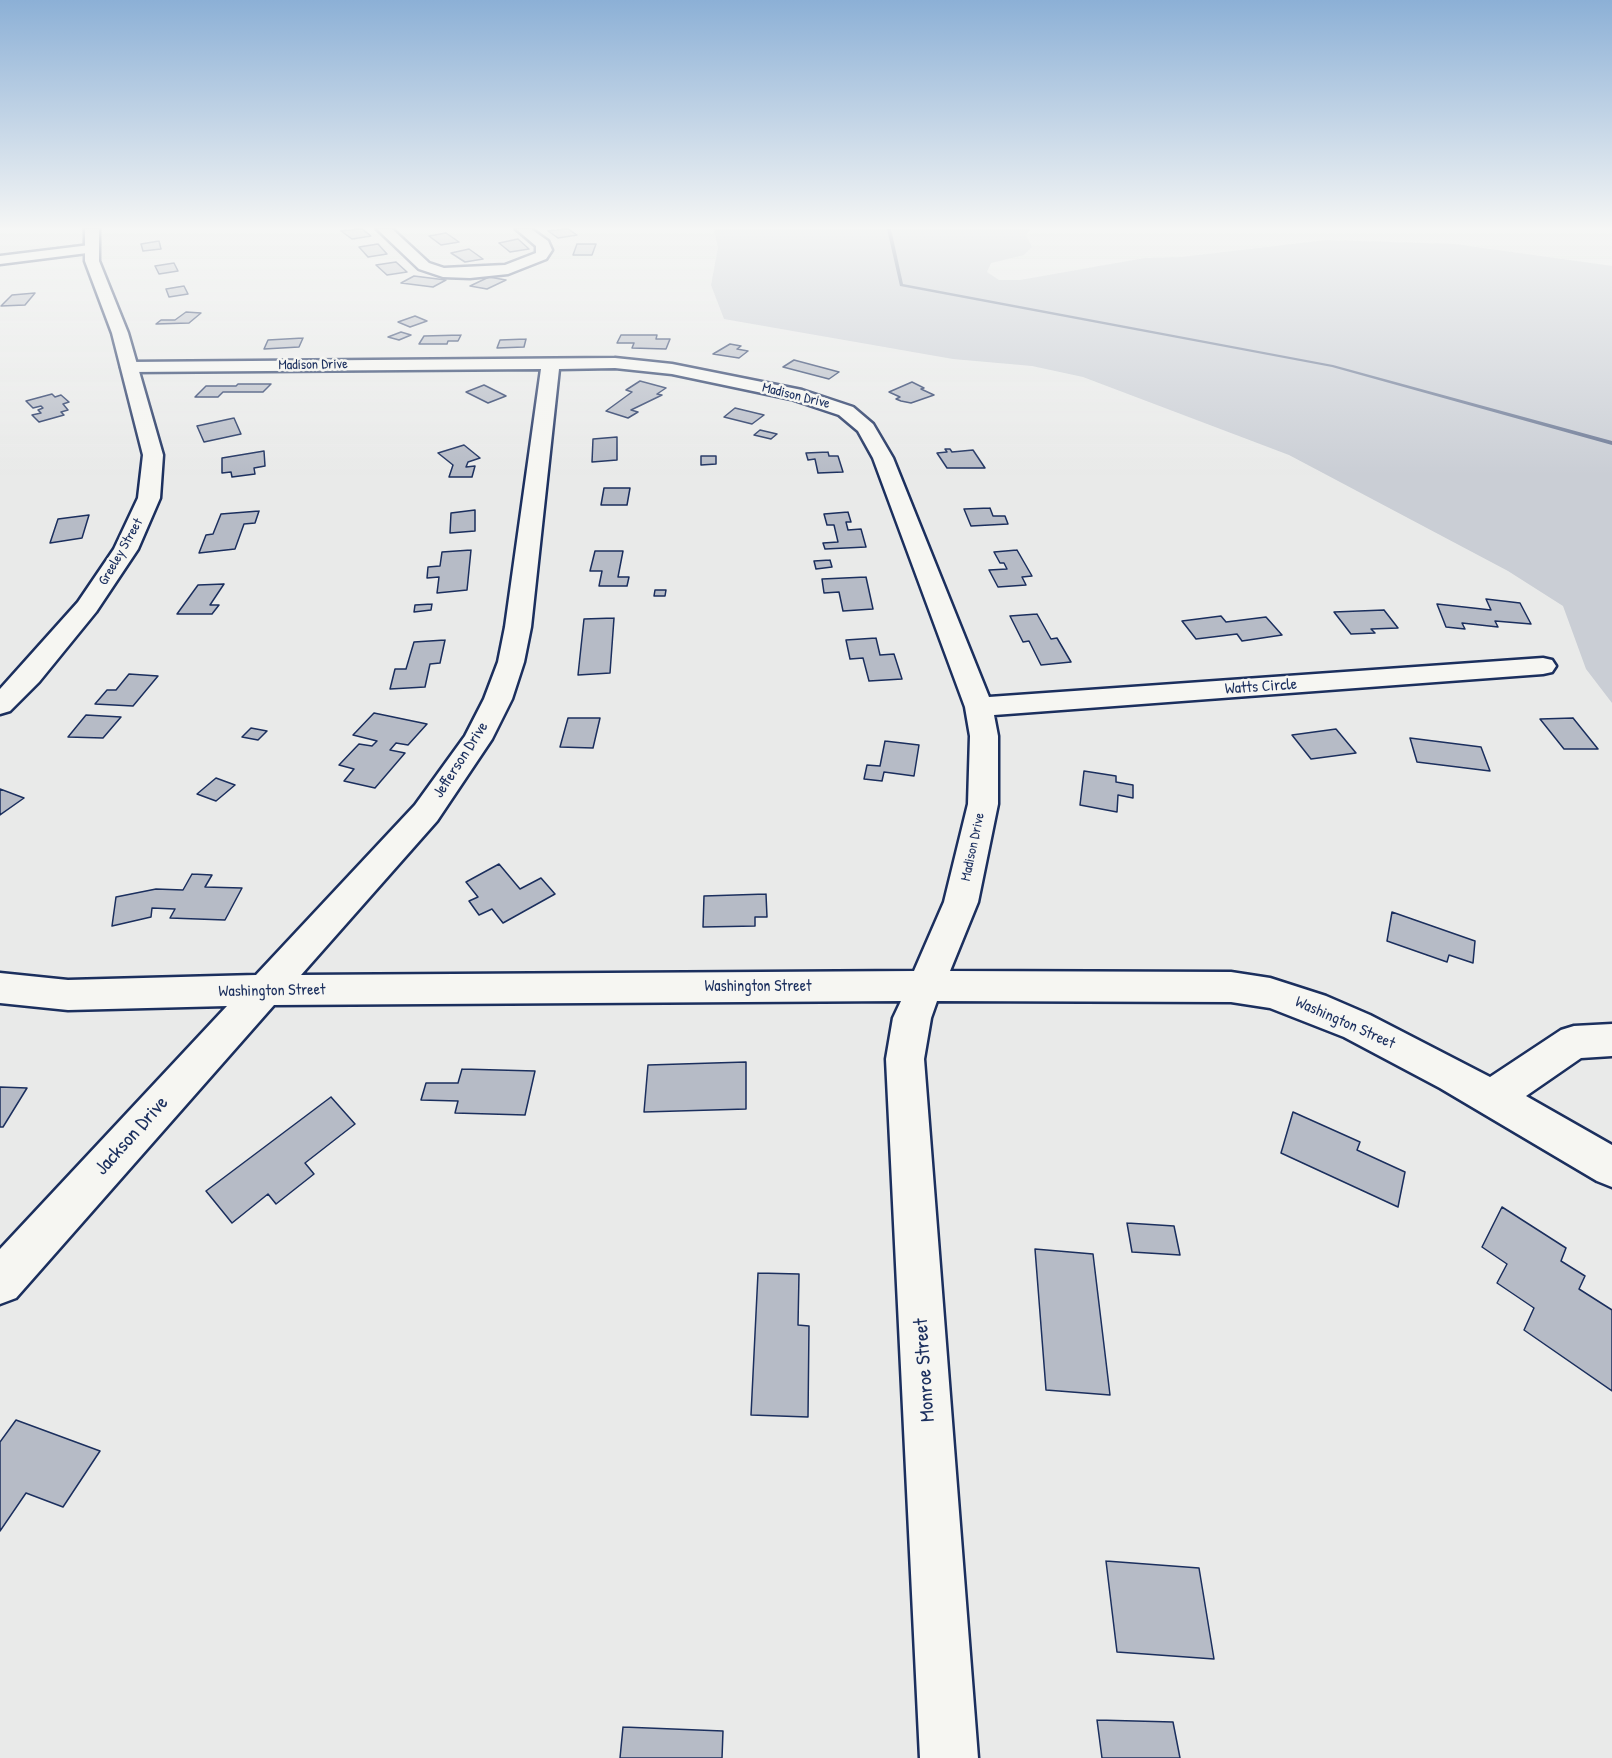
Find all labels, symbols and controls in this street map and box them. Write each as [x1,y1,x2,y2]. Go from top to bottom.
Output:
street label: Madison Drive [278,356,348,374]
street label: Madison Drive [760,379,832,413]
street label: Greeley Street [95,516,147,588]
street label: Watts Circle [1224,675,1298,699]
street label: Jefferson Drive [429,718,493,802]
street label: Madison Drive [958,811,988,883]
street label: Washington Street [704,977,812,997]
street label: Washington Street [218,980,326,1002]
street label: Washington Street [1292,992,1398,1054]
street label: Jackson Drive [90,1091,174,1181]
street label: Monroe Street [909,1317,941,1423]

